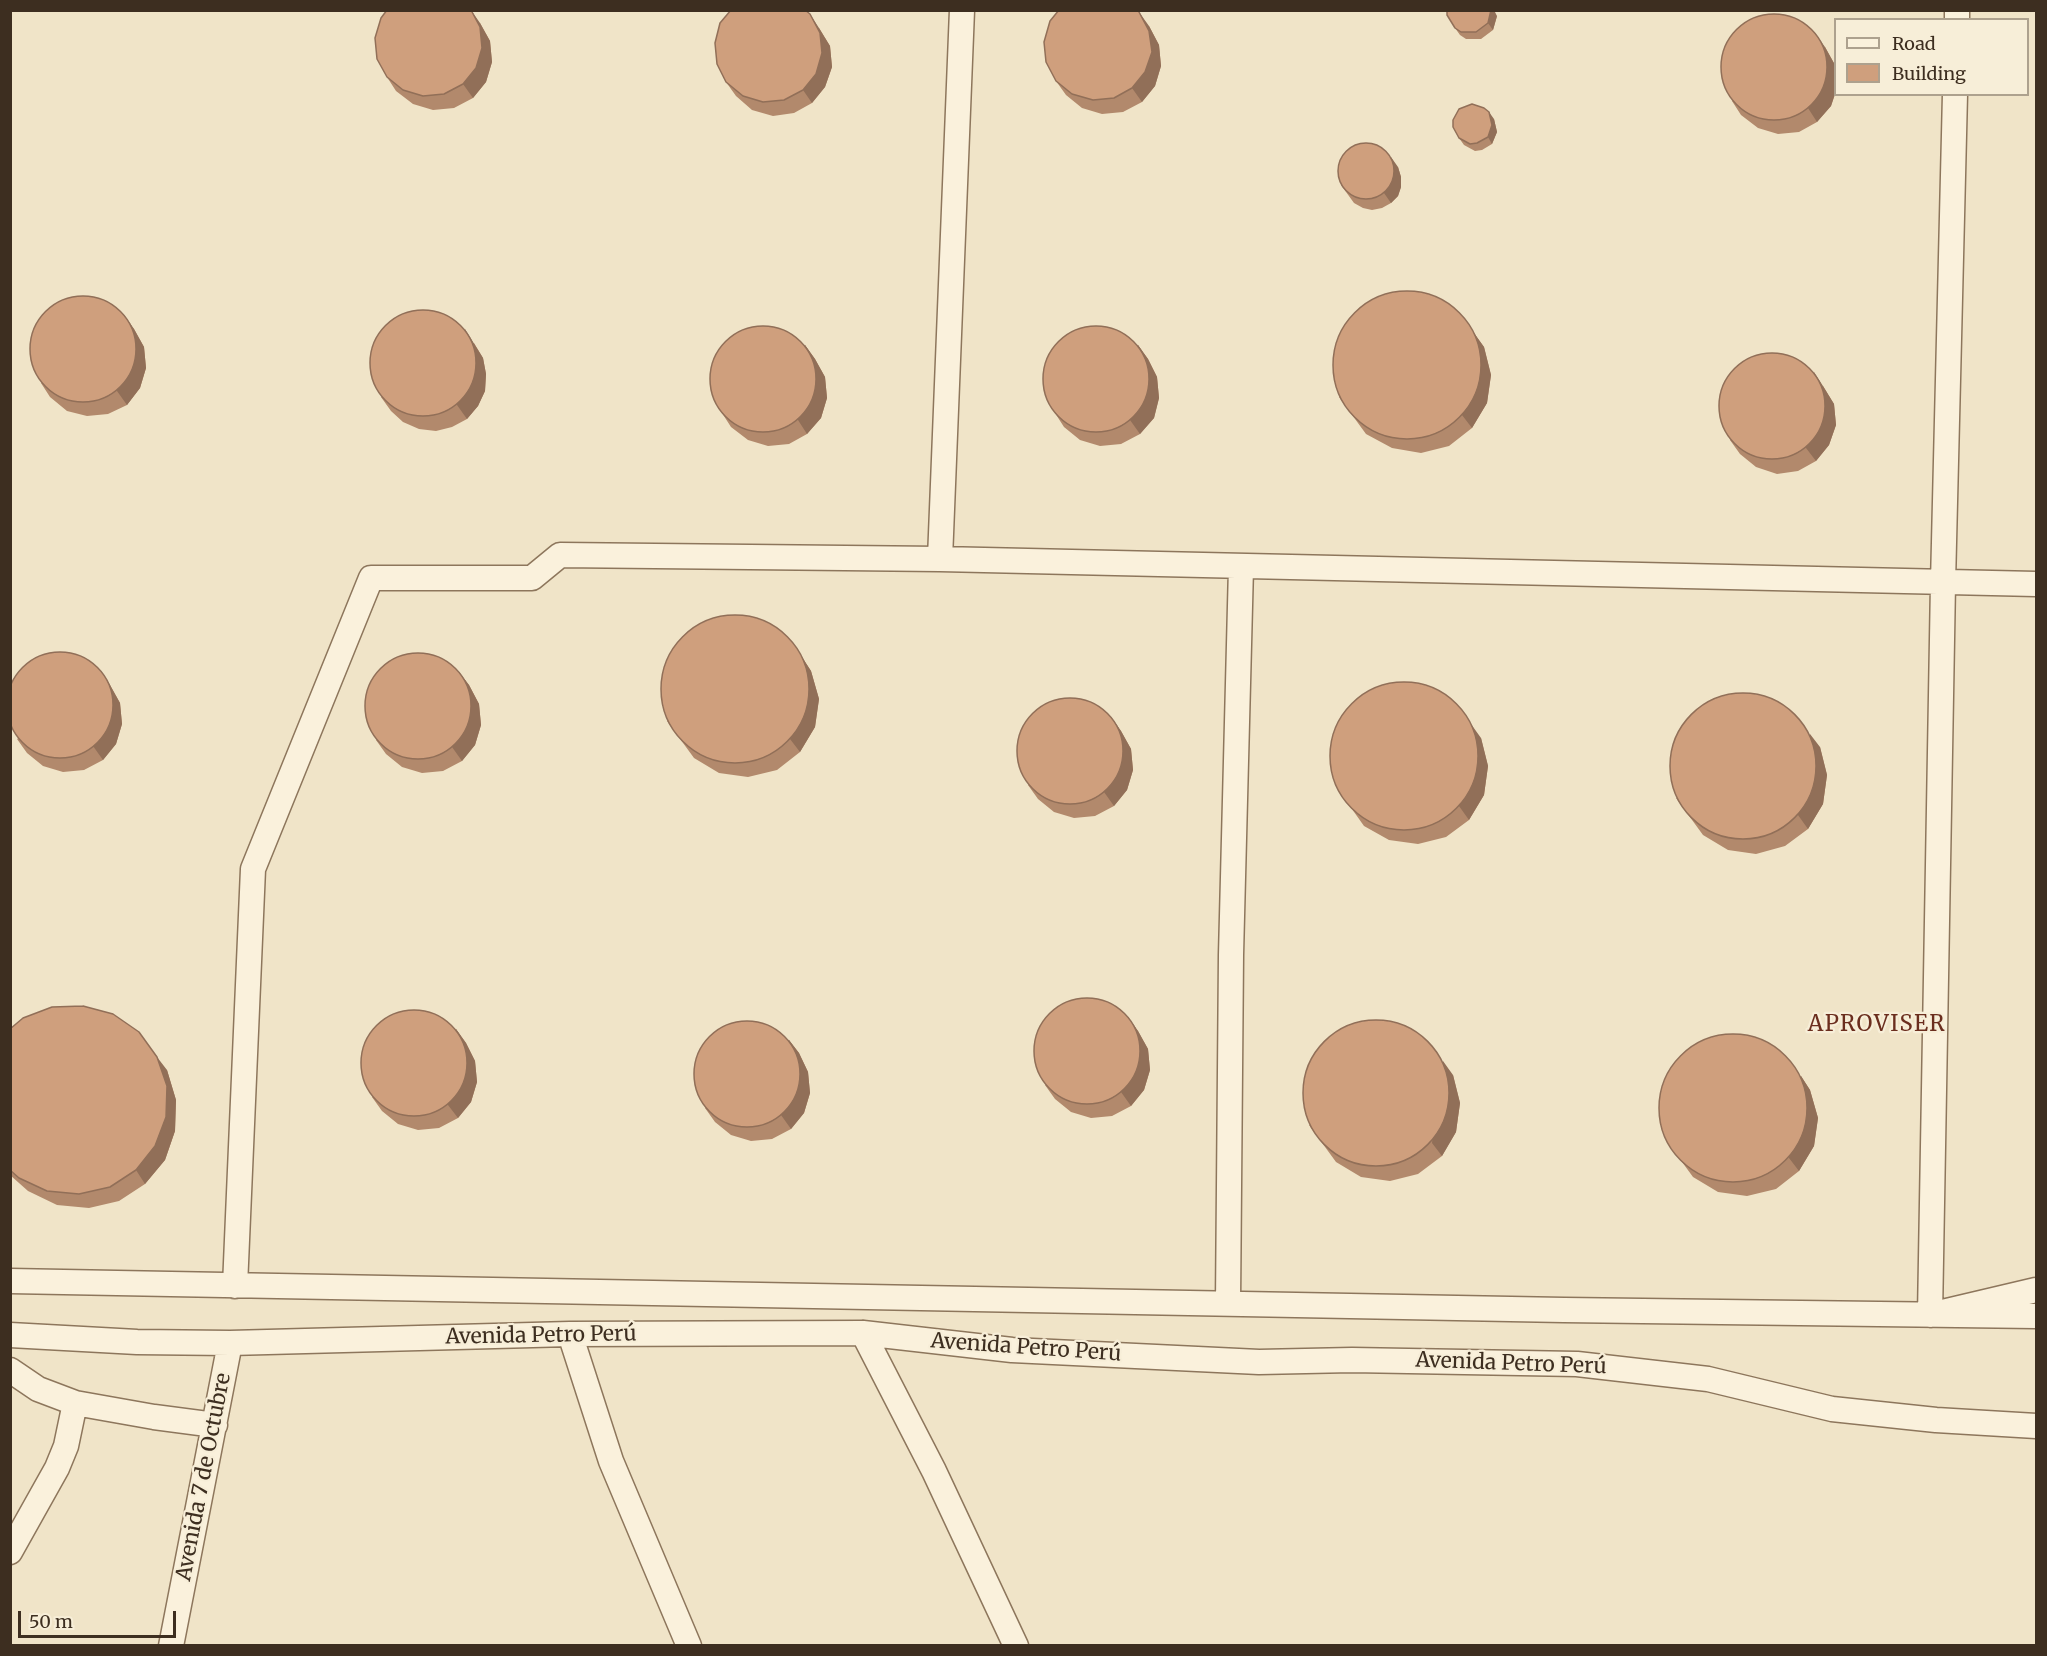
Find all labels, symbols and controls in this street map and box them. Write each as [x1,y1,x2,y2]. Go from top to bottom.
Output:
legend [1834,18,2029,96]
text: Road [1892,32,1936,55]
text: Building [1892,62,1966,85]
district label: APROVISER [1808,1012,1946,1038]
street label: Avenida Petro Perú [445,1322,637,1350]
street label: Avenida Petro Perú [930,1329,1122,1367]
street label: Avenida Petro Perú [1415,1348,1607,1380]
street label: Avenida 7 de Octubre [171,1371,237,1583]
scale bar [21,1599,178,1637]
text: 50 m [29,1610,73,1633]

